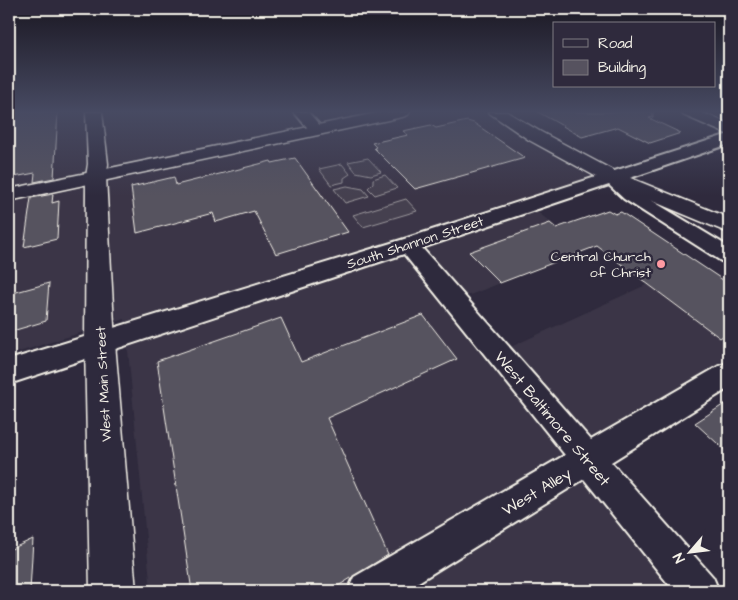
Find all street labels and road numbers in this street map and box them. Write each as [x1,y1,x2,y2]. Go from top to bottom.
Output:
street label: South Shannon Street [344,211,487,275]
street label: West Main Street [91,325,117,442]
street label: West Baltimore Street [489,346,616,491]
street label: West Alley [498,462,576,522]

